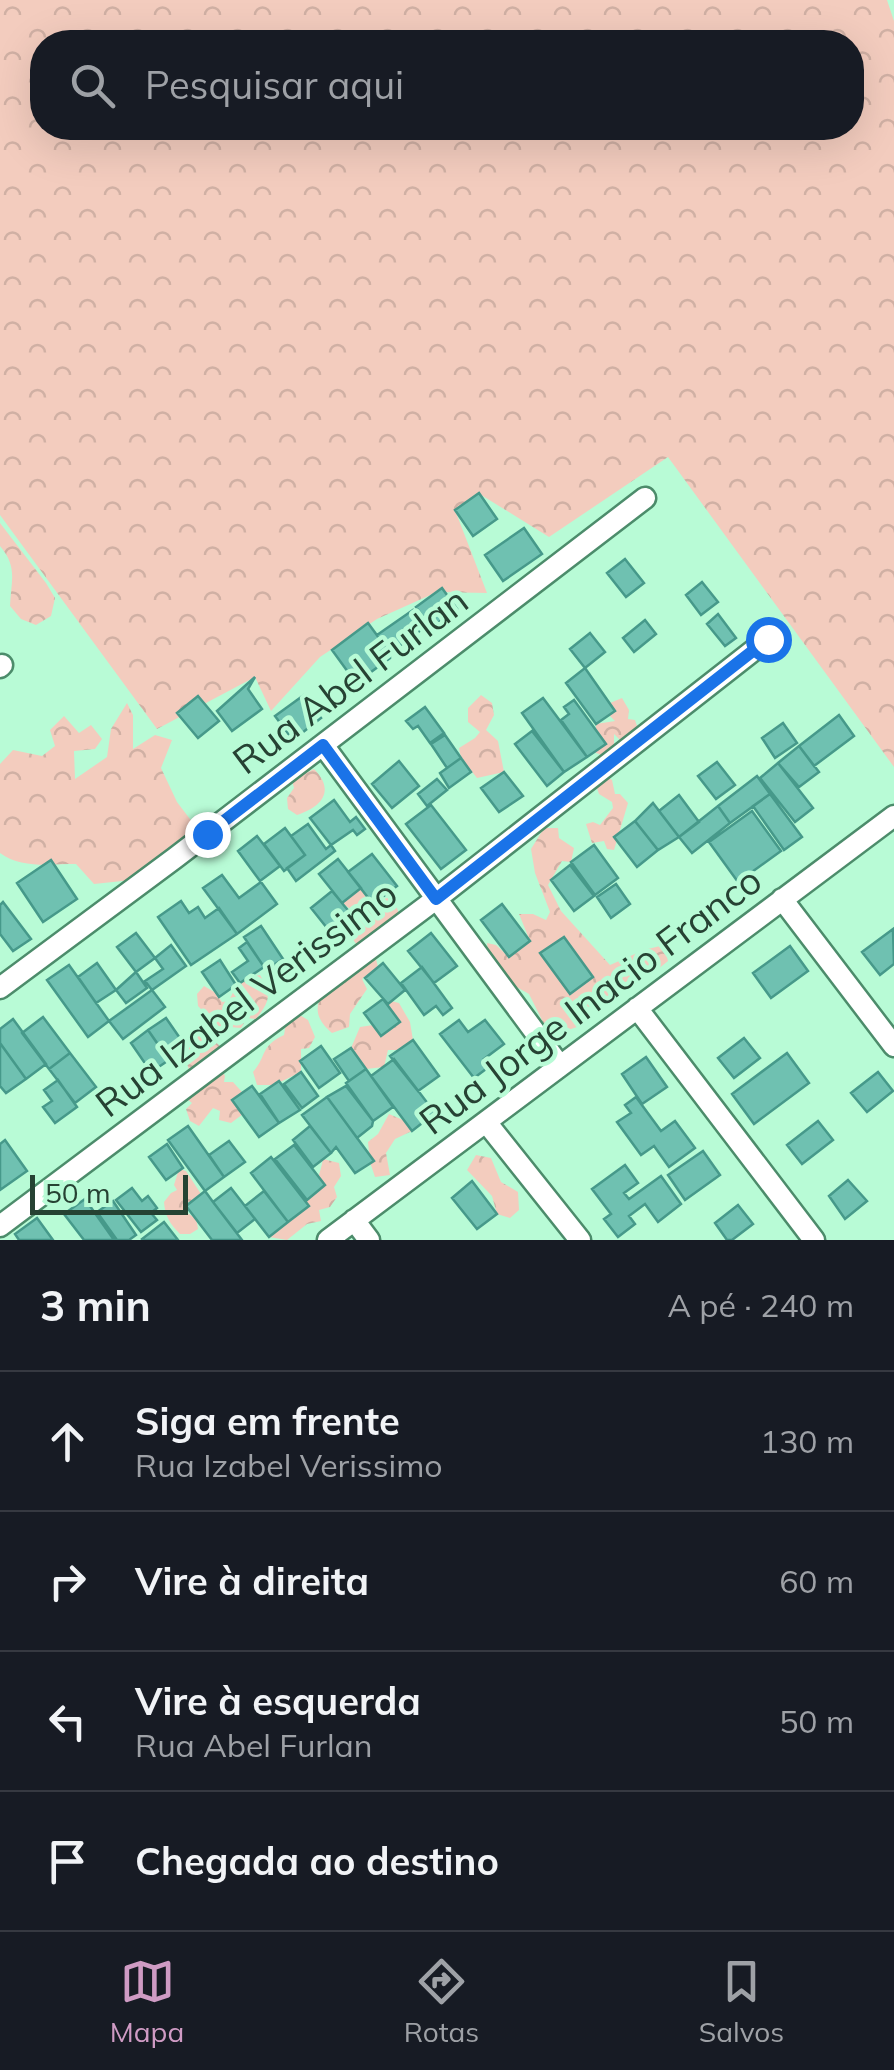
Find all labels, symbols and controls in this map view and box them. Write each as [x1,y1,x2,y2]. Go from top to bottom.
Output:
search box [30,30,864,140]
icon: search [65,58,120,113]
text: Pesquisar aqui [145,61,404,109]
street label: Rua Abel Furlan [223,576,477,784]
route start [746,617,792,663]
route end [185,812,231,858]
street label: Rua Jorge Inacio Franco [409,856,771,1144]
street label: Rua Izabel Verissimo [86,869,406,1127]
scale bar [30,1170,188,1214]
text: 50 m [45,1175,111,1210]
text: 3 min [40,1279,151,1332]
text: A pé · 240 m [667,1285,854,1325]
text: Siga em frente [135,1397,400,1445]
icon: ahead [40,1414,95,1469]
text: 130 m [760,1421,854,1461]
text: Rua Izabel Verissimo [135,1445,443,1485]
icon: right [40,1554,95,1609]
text: Vire à direita [135,1557,369,1605]
text: 60 m [779,1561,854,1601]
text: Vire à esquerda [135,1677,421,1725]
icon: left [40,1694,95,1749]
text: 50 m [779,1701,854,1741]
text: Rua Abel Furlan [135,1725,373,1765]
icon: arrive [40,1834,95,1889]
text: Chegada ao destino [135,1837,499,1885]
tab: Mapa [110,1954,184,2049]
tab: Rotas [404,1954,479,2049]
tab: Salvos [699,1954,784,2049]

